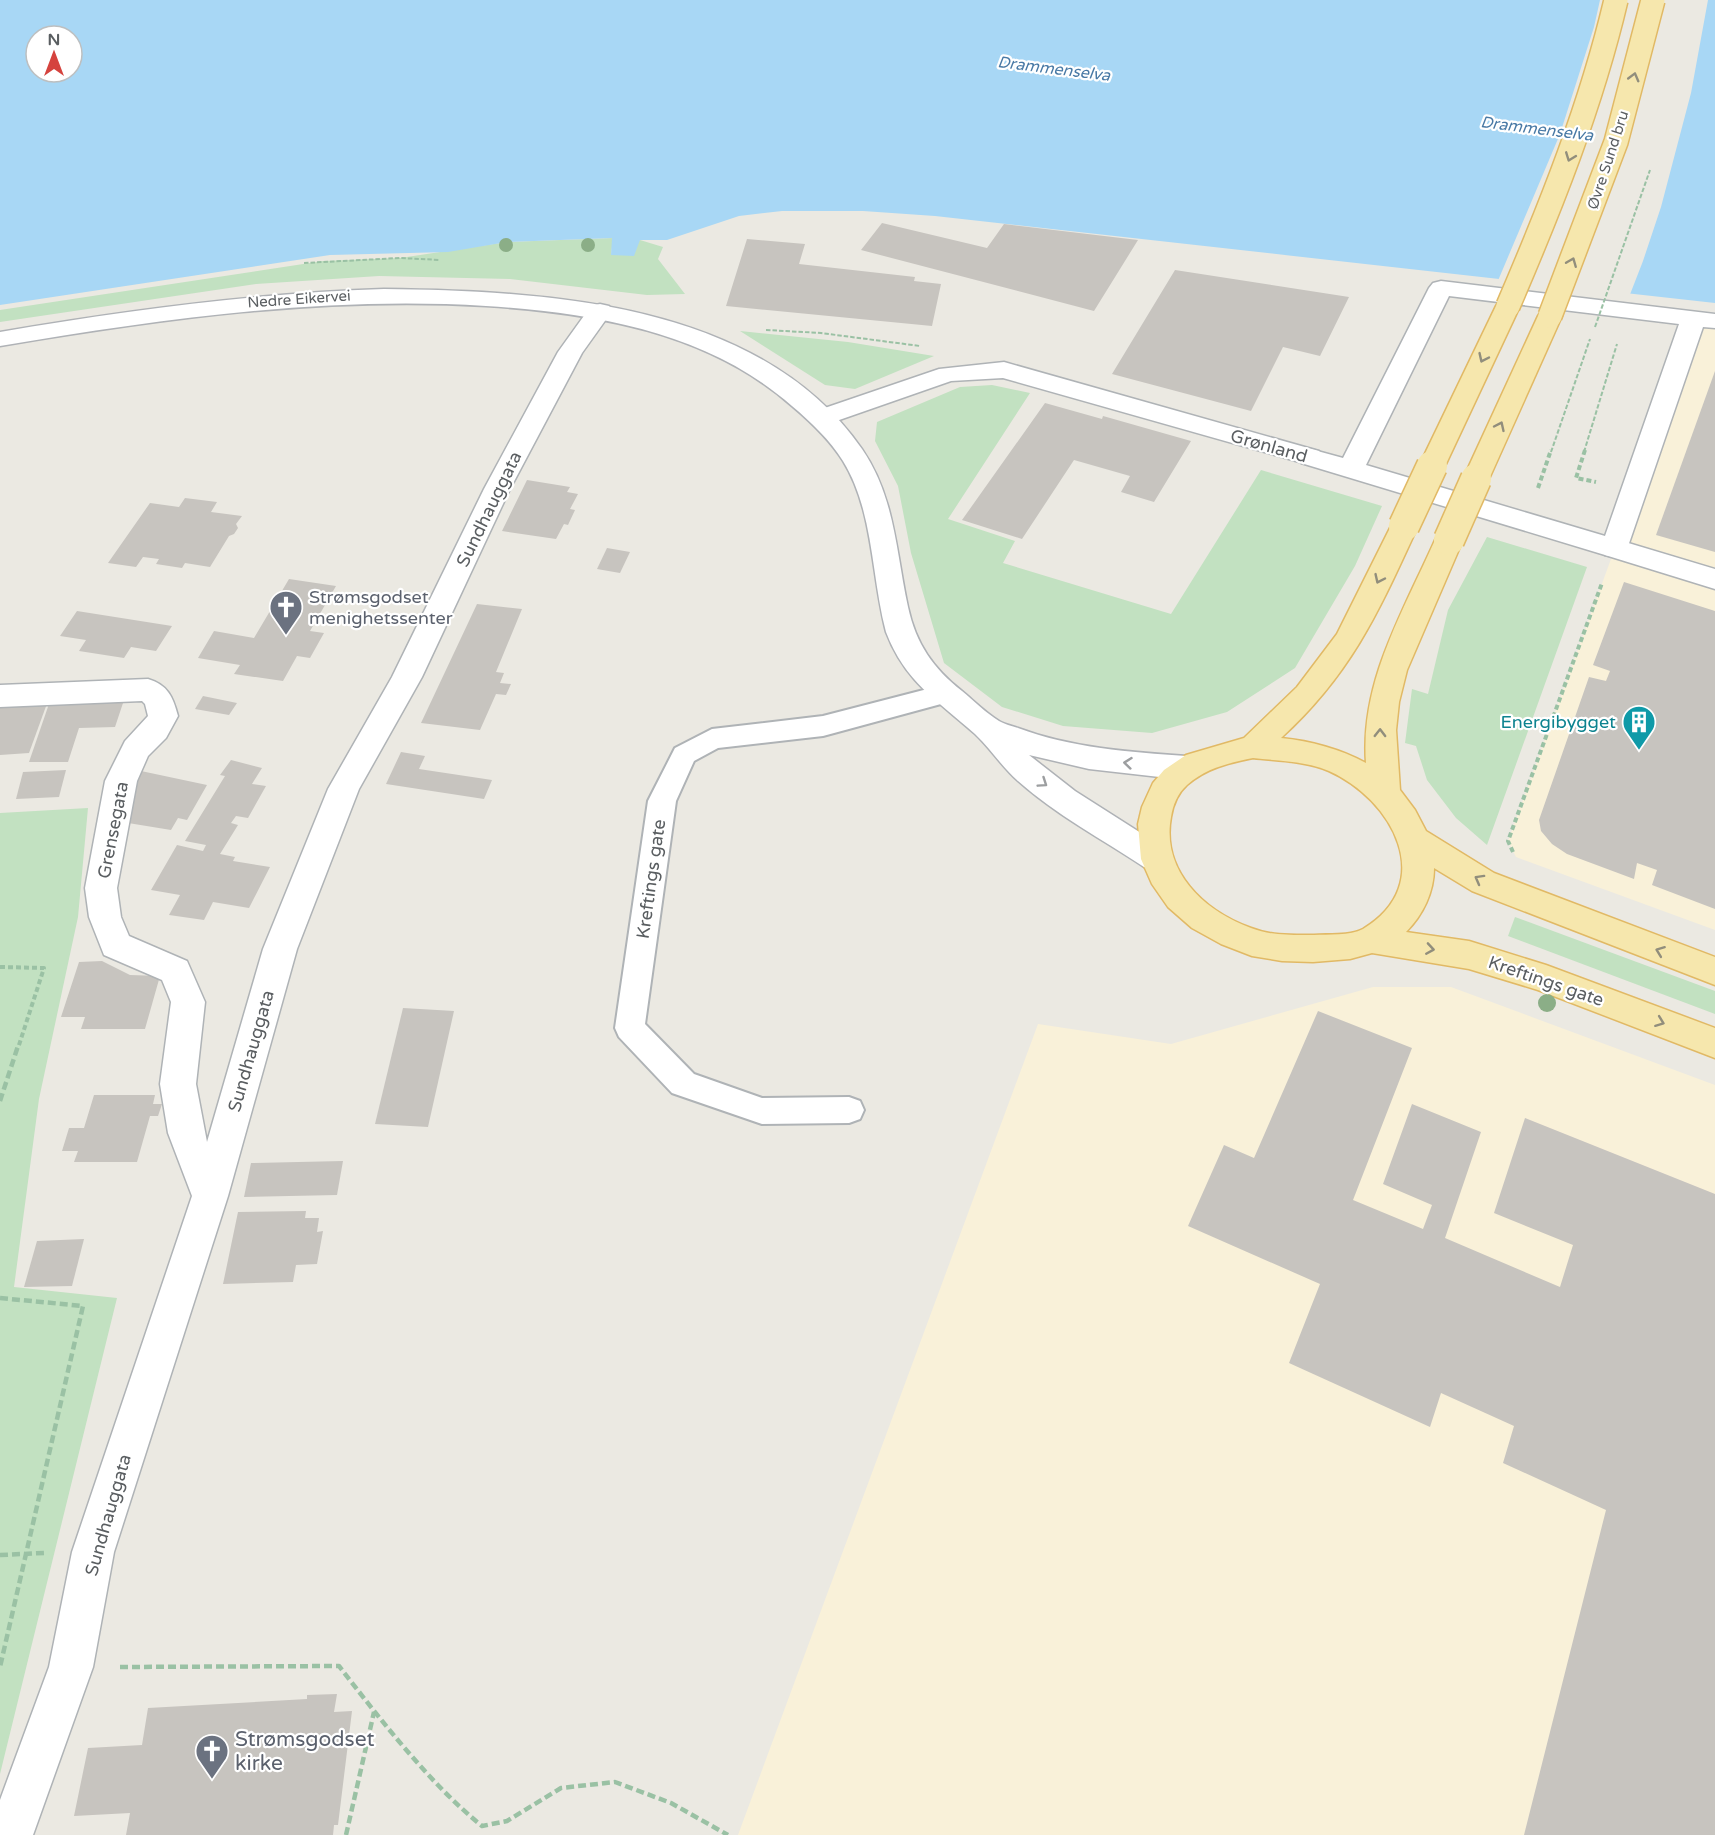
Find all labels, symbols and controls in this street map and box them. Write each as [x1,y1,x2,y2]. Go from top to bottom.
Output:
north arrow [24,24,84,84]
text: N [48,30,60,50]
water label: Drammenselva [996,52,1112,86]
one-way arrow [1626,72,1639,82]
street label: Øvre Sund bru [1584,108,1632,212]
water label: Drammenselva [1479,112,1595,146]
one-way arrow [1564,151,1577,162]
one-way arrow [1565,257,1577,268]
street label: Nedre Eikervei [247,286,351,312]
one-way arrow [1479,352,1491,363]
one-way arrow [1493,421,1505,432]
street label: Grønland [1228,425,1310,467]
street label: Sundhauggata [452,448,526,570]
one-way arrow [1375,573,1387,584]
place label: Strømsgodset menighetssenter [309,586,453,629]
church icon: Strømsgodset menighetssenter [268,589,304,636]
building icon: Energibygget [1621,704,1657,751]
place label: Energibygget [1500,711,1616,733]
one-way arrow [1374,728,1386,737]
one-way arrow [1124,757,1133,770]
one-way arrow [1036,776,1047,787]
street label: Grensegata [93,780,133,880]
street label: Kreftings gate [632,818,670,940]
one-way arrow [1475,875,1485,886]
one-way arrow [1426,943,1435,955]
one-way arrow [1655,946,1666,958]
street label: Kreftings gate [1485,951,1607,1011]
street label: Sundhauggata [223,988,279,1114]
one-way arrow [1654,1015,1665,1027]
street label: Sundhauggata [80,1452,136,1578]
place label: Strømsgodset kirke [235,1727,375,1776]
church icon: Strømsgodset kirke [194,1733,230,1780]

